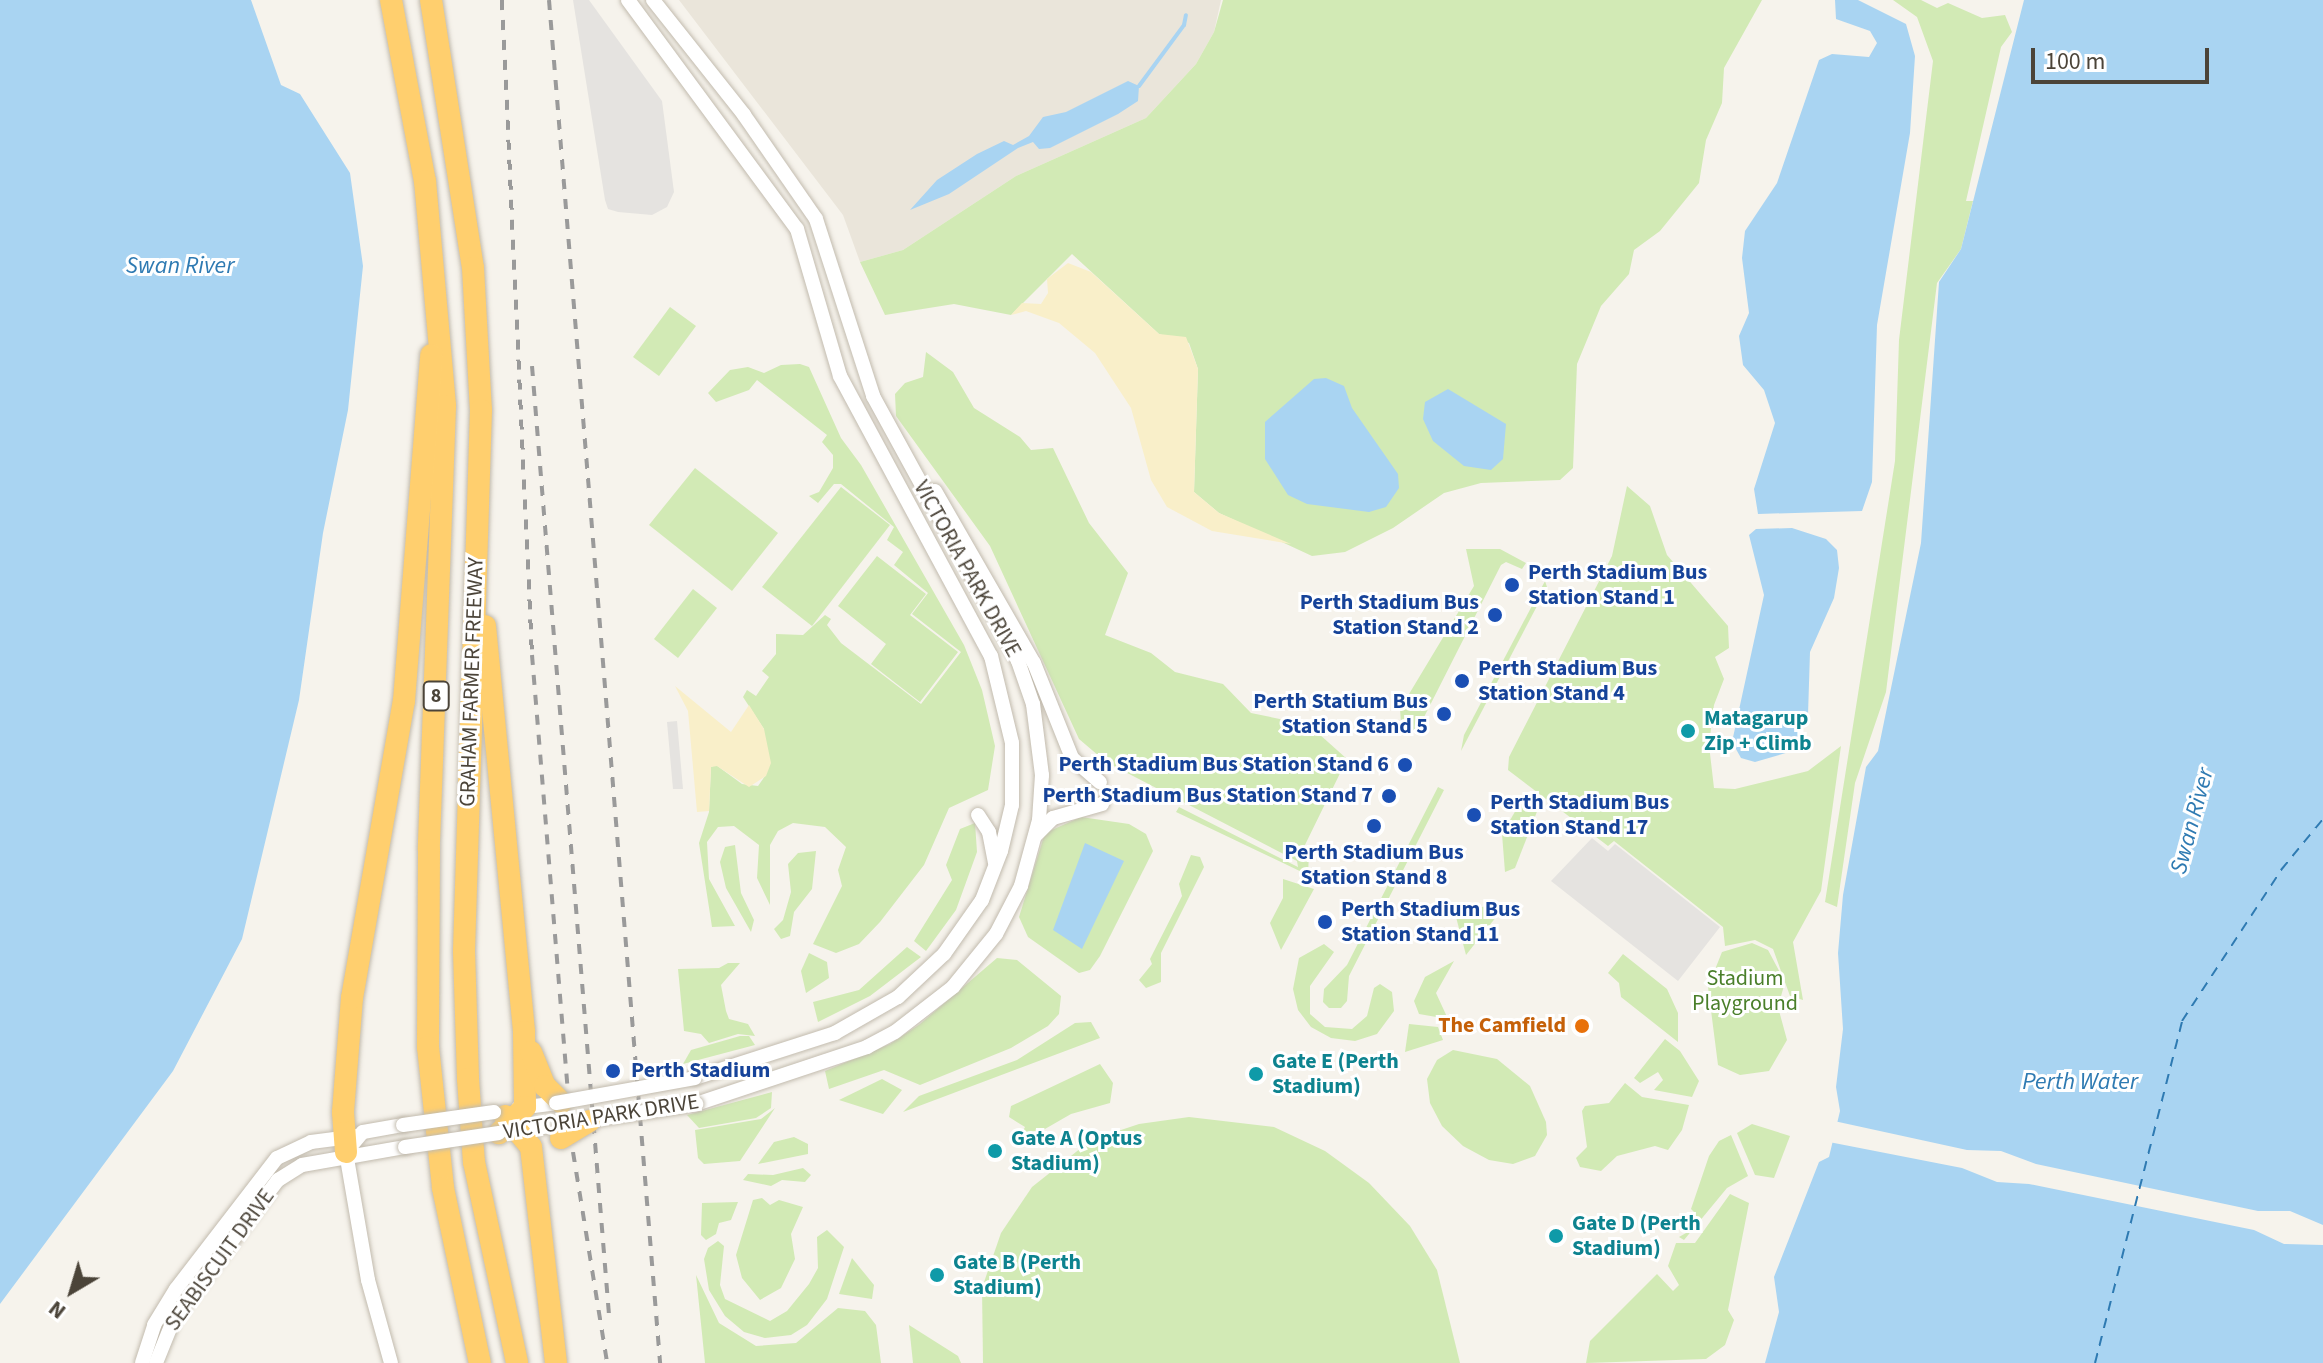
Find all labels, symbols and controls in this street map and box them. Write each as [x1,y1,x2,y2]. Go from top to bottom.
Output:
scale bar [2035,32,2213,82]
text: 100 m [2045,44,2105,79]
water label: Swan River [126,252,234,280]
street label: VICTORIA PARK DRIVE [908,476,1026,662]
street label: GRAHAM FARMER FREEWAY [454,557,490,807]
place label: Perth Stadium Bus Station Stand 1 [1528,559,1707,610]
marker: Perth Stadium Bus Station Stand 1 [1503,576,1521,594]
place label: Perth Stadium Bus Station Stand 2 [1300,589,1479,640]
marker: Perth Stadium Bus Station Stand 2 [1486,606,1504,624]
place label: Perth Stadium Bus Station Stand 4 [1478,655,1657,706]
marker: Perth Stadium Bus Station Stand 4 [1453,672,1471,690]
road number: 8 [422,680,450,712]
place label: Perth Statium Bus Station Stand 5 [1253,688,1428,740]
marker: Perth Statium Bus Station Stand 5 [1435,705,1453,723]
place label: Matagarup Zip + Climb [1704,705,1812,756]
marker: Matagarup Zip + Climb [1679,722,1697,740]
place label: Perth Stadium Bus Station Stand 6 [1058,752,1389,778]
marker: Perth Stadium Bus Station Stand 6 [1396,756,1414,774]
water label: Swan River [2164,765,2220,877]
place label: Perth Stadium Bus Station Stand 7 [1042,783,1373,809]
marker: Perth Stadium Bus Station Stand 7 [1380,787,1398,805]
place label: Perth Stadium Bus Station Stand 17 [1490,789,1669,840]
marker: Perth Stadium Bus Station Stand 17 [1465,806,1483,824]
marker: Perth Stadium Bus Station Stand 8 [1365,817,1383,835]
place label: Perth Stadium Bus Station Stand 8 [1284,839,1464,890]
place label: Perth Stadium Bus Station Stand 11 [1341,896,1520,948]
marker: Perth Stadium Bus Station Stand 11 [1316,913,1334,931]
park label: Stadium Playground [1692,965,1798,1016]
place label: The Camfield [1438,1013,1566,1039]
marker: The Camfield [1573,1017,1591,1035]
place label: Gate E (Perth Stadium) [1272,1048,1399,1100]
place label: Perth Stadium [631,1058,770,1084]
marker: Perth Stadium [602,1060,624,1082]
marker: Gate E (Perth Stadium) [1247,1065,1265,1083]
water label: Perth Water [2022,1068,2138,1096]
street label: VICTORIA PARK DRIVE [501,1089,701,1145]
place label: Gate A (Optus Stadium) [1011,1125,1142,1176]
marker: Gate A (Optus Stadium) [986,1142,1004,1160]
street label: SEABISCUIT DRIVE [160,1184,280,1336]
place label: Gate D (Perth Stadium) [1572,1210,1701,1262]
marker: Gate D (Perth Stadium) [1547,1227,1565,1245]
place label: Gate B (Perth Stadium) [953,1249,1081,1300]
north arrow [32,1251,112,1331]
marker: Gate B (Perth Stadium) [928,1266,946,1284]
text: N [42,1293,73,1327]

